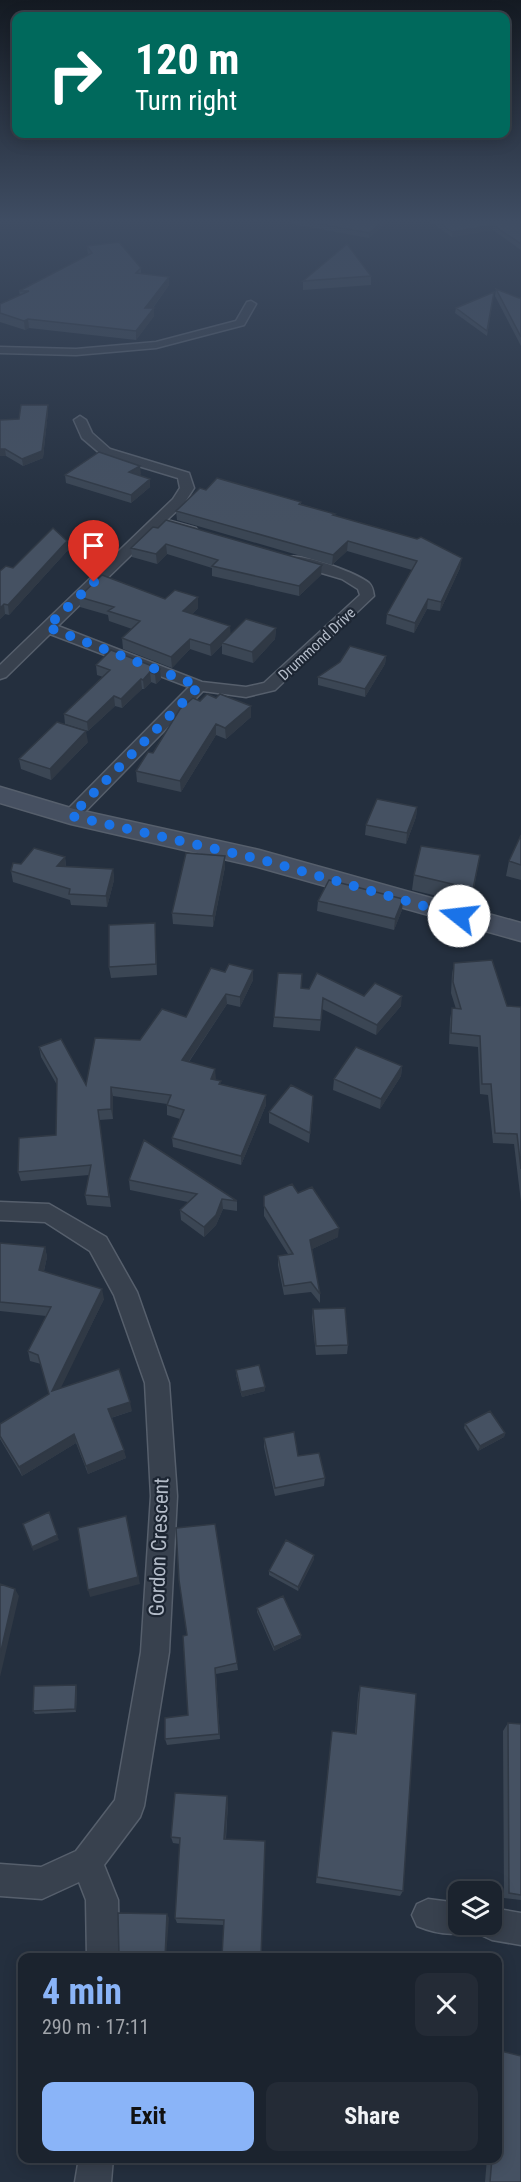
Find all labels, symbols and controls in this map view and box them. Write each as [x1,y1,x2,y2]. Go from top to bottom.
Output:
text: 120 m [135,35,240,84]
icon: right [36,36,114,114]
text: Turn right [135,85,237,117]
pin [68,520,119,582]
icon: arrive [77,529,110,562]
street label: Drummond Drive [275,604,359,684]
position arrow [427,884,491,948]
street label: Gordon Crescent [145,1477,173,1617]
map controls [448,1881,502,1935]
button: layers [448,1881,502,1935]
text: 4 min [42,1971,122,2013]
button: close [415,1973,478,2036]
text: 290 m · 17:11 [42,2015,149,2039]
button: Exit [42,2082,254,2151]
button: Share [266,2082,478,2151]

